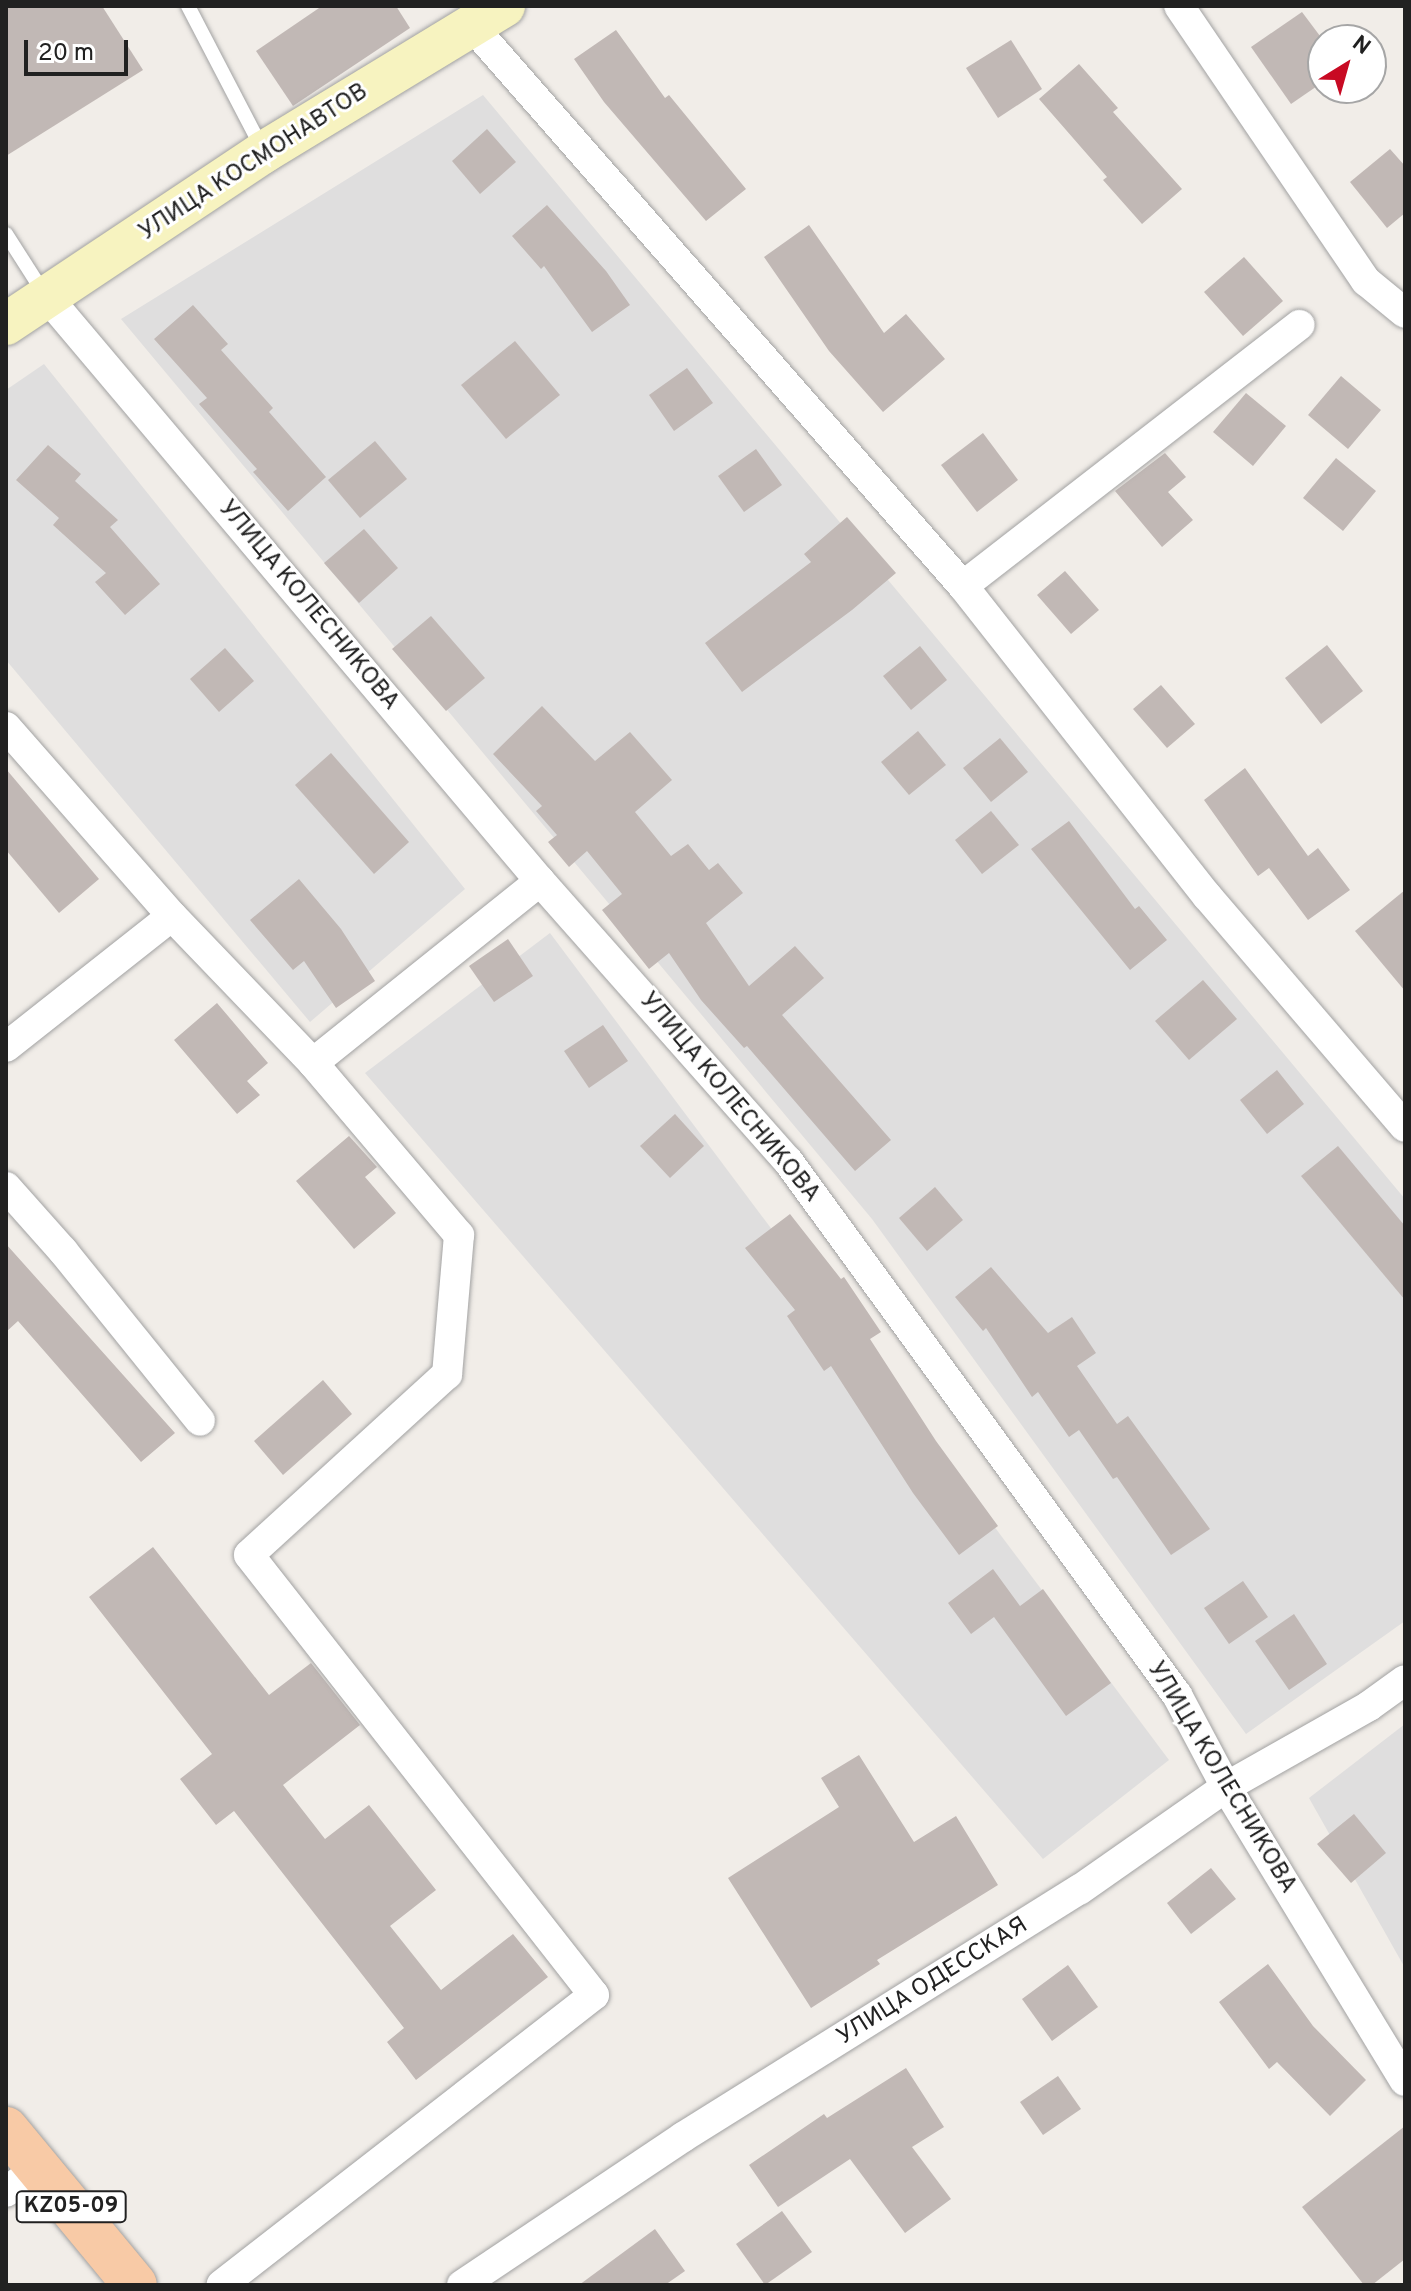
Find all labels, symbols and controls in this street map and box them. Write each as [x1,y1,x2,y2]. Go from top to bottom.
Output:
scale bar [28,24,132,74]
north arrow [1307,24,1387,104]
text: N [1346,30,1375,62]
text: 20 m [38,39,94,69]
street label: УЛИЦА КОСМОНАВТОВ [134,78,374,248]
street label: УЛИЦА КОЛЕСНИКОВА [211,495,405,717]
street label: УЛИЦА КОЛЕСНИКОВА [632,987,826,1209]
street label: УЛИЦА КОЛЕСНИКОВА [1140,1656,1302,1900]
street label: УЛИЦА ОДЕССКАЯ [832,1911,1034,2053]
road number: KZ05-09 [15,2189,127,2225]

